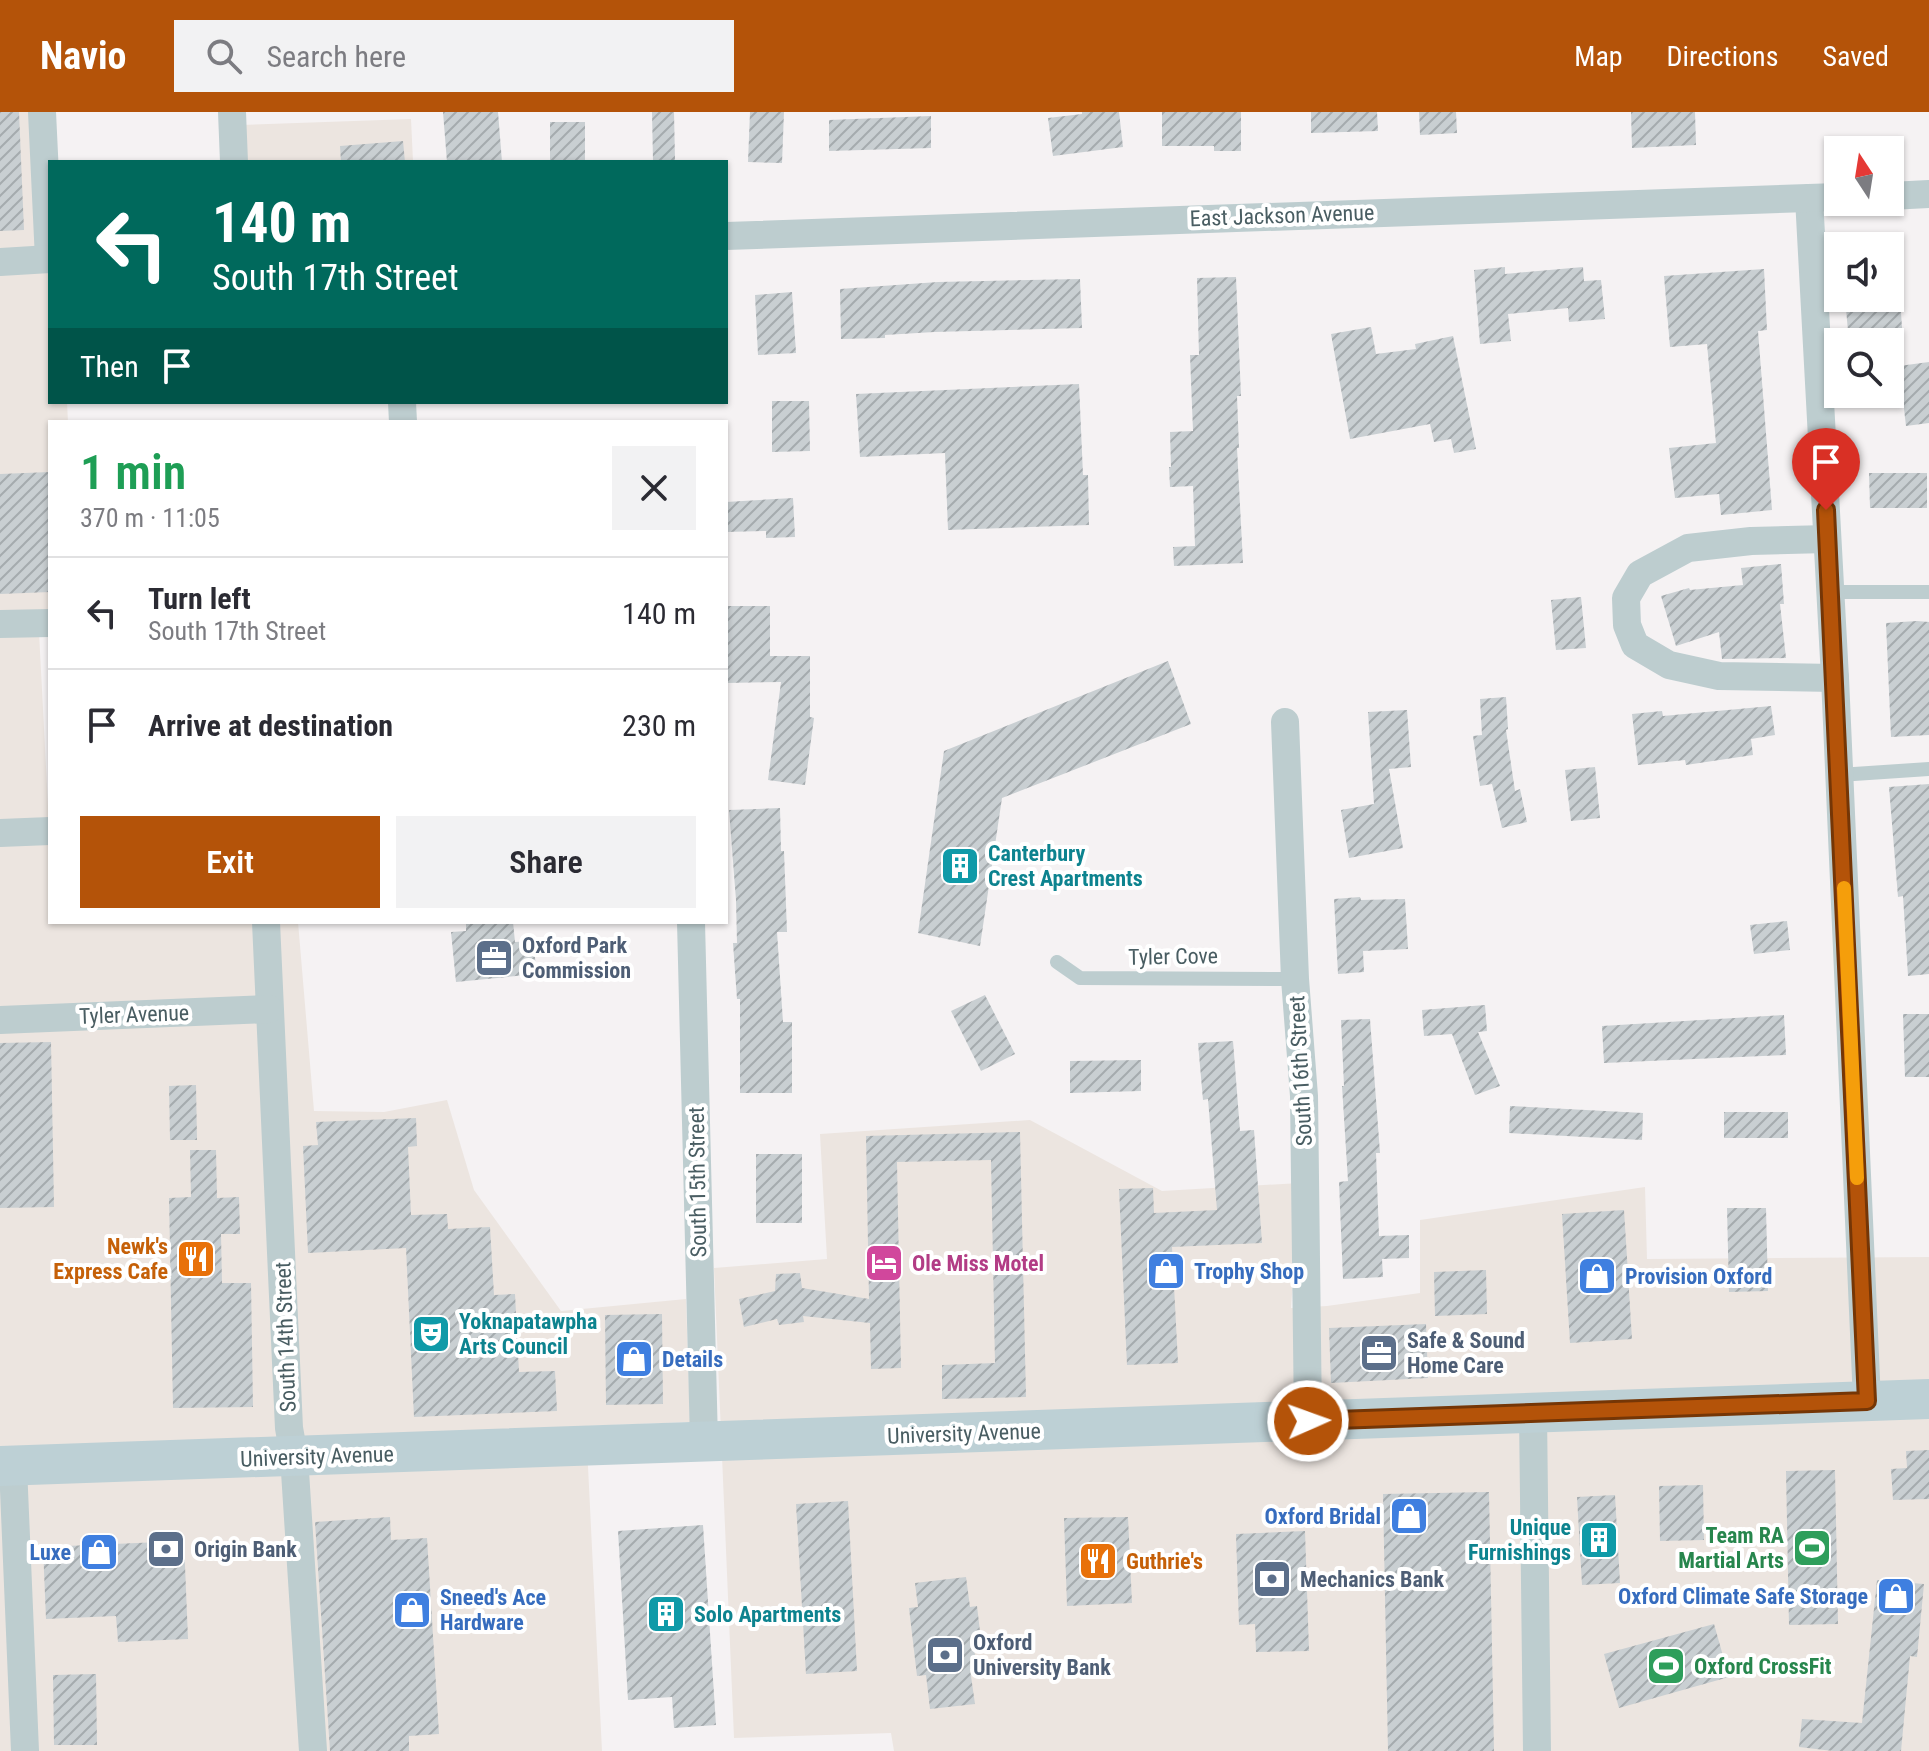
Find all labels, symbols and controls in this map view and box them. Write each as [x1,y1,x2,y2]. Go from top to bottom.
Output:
search box [174,20,734,92]
text: Navio [40,34,126,78]
icon: search [202,34,246,78]
text: Search here [266,39,406,74]
text: Map [1574,40,1623,73]
text: Directions [1667,40,1778,73]
text: Saved [1822,40,1889,73]
north arrow [1824,136,1904,216]
map controls [1824,136,1904,408]
text: 140 m [212,190,351,256]
icon: left [80,192,184,296]
street label: East Jackson Avenue [1189,200,1375,231]
button: sound [1824,232,1904,312]
text: South 17th Street [212,257,459,299]
button: search [1824,328,1904,408]
icon: arrive [155,344,199,388]
text: Then [80,349,139,384]
pin [1792,428,1860,510]
icon: arrive [1804,440,1848,484]
text: 1 min [80,444,186,501]
button: close [612,446,696,530]
text: 370 m · 11:05 [80,503,220,533]
text: Turn left [148,581,251,616]
icon: left [80,591,124,635]
text: 140 m [622,596,696,631]
text: South 17th Street [148,616,326,646]
icon: arrive [80,703,124,747]
text: Arrive at destination [148,708,393,743]
text: 230 m [622,708,696,743]
button: Exit [80,816,380,908]
button: Share [396,816,696,908]
place label: Canterbury Crest Apartments [988,841,1143,891]
building icon: Canterbury Crest Apartments [939,845,981,887]
place label: Oxford Park Commission [522,933,631,983]
office icon: Oxford Park Commission [473,937,515,979]
street label: Tyler Cove [1128,943,1218,970]
street label: South 16th Street [1284,995,1317,1147]
street label: Tyler Avenue [78,1000,190,1029]
street label: South 15th Street [684,1106,711,1258]
place label: Newk's Express Cafe [53,1234,168,1284]
restaurant icon: Newk's Express Cafe [175,1238,217,1280]
hotel icon: Ole Miss Motel [863,1242,905,1284]
shop icon: Trophy Shop [1145,1250,1187,1292]
place label: Ole Miss Motel [912,1251,1044,1276]
shop icon: Provision Oxford [1576,1255,1618,1297]
place label: Trophy Shop [1194,1259,1304,1284]
street label: South 14th Street [270,1261,301,1413]
place label: Provision Oxford [1625,1264,1772,1289]
place label: Yoknapatawpha Arts Council [459,1309,597,1359]
theatre icon: Yoknapatawpha Arts Council [410,1313,452,1355]
place label: Safe & Sound Home Care [1407,1328,1525,1378]
office icon: Safe & Sound Home Care [1358,1332,1400,1374]
shop icon: Details [613,1338,655,1380]
place label: Details [662,1347,723,1372]
position arrow [1266,1379,1350,1463]
street label: University Avenue [887,1418,1041,1449]
street label: University Avenue [240,1441,394,1472]
shop icon: Oxford Bridal [1388,1495,1430,1537]
place label: Oxford Bridal [1265,1504,1381,1529]
place label: Unique Furnishings [1468,1515,1571,1565]
building icon: Unique Furnishings [1578,1519,1620,1561]
place label: Team RA Martial Arts [1678,1523,1784,1573]
sports icon: Team RA Martial Arts [1791,1527,1833,1569]
bank icon: Origin Bank [145,1528,187,1570]
shop icon: Luxe [78,1531,120,1573]
place label: Origin Bank [194,1537,297,1562]
place label: Luxe [30,1540,71,1565]
restaurant icon: Guthrie's [1077,1540,1119,1582]
place label: Guthrie's [1126,1549,1203,1574]
bank icon: Mechanics Bank [1251,1558,1293,1600]
place label: Mechanics Bank [1300,1567,1445,1592]
shop icon: Oxford Climate Safe Storage [1875,1575,1917,1617]
place label: Oxford Climate Safe Storage [1618,1584,1868,1609]
place label: Sneed's Ace Hardware [440,1585,546,1635]
shop icon: Sneed's Ace Hardware [391,1589,433,1631]
building icon: Solo Apartments [645,1593,687,1635]
place label: Solo Apartments [694,1602,841,1627]
place label: Oxford University Bank [973,1630,1111,1680]
bank icon: Oxford University Bank [924,1634,966,1676]
sports icon: Oxford CrossFit [1645,1645,1687,1687]
place label: Oxford CrossFit [1694,1654,1832,1679]

